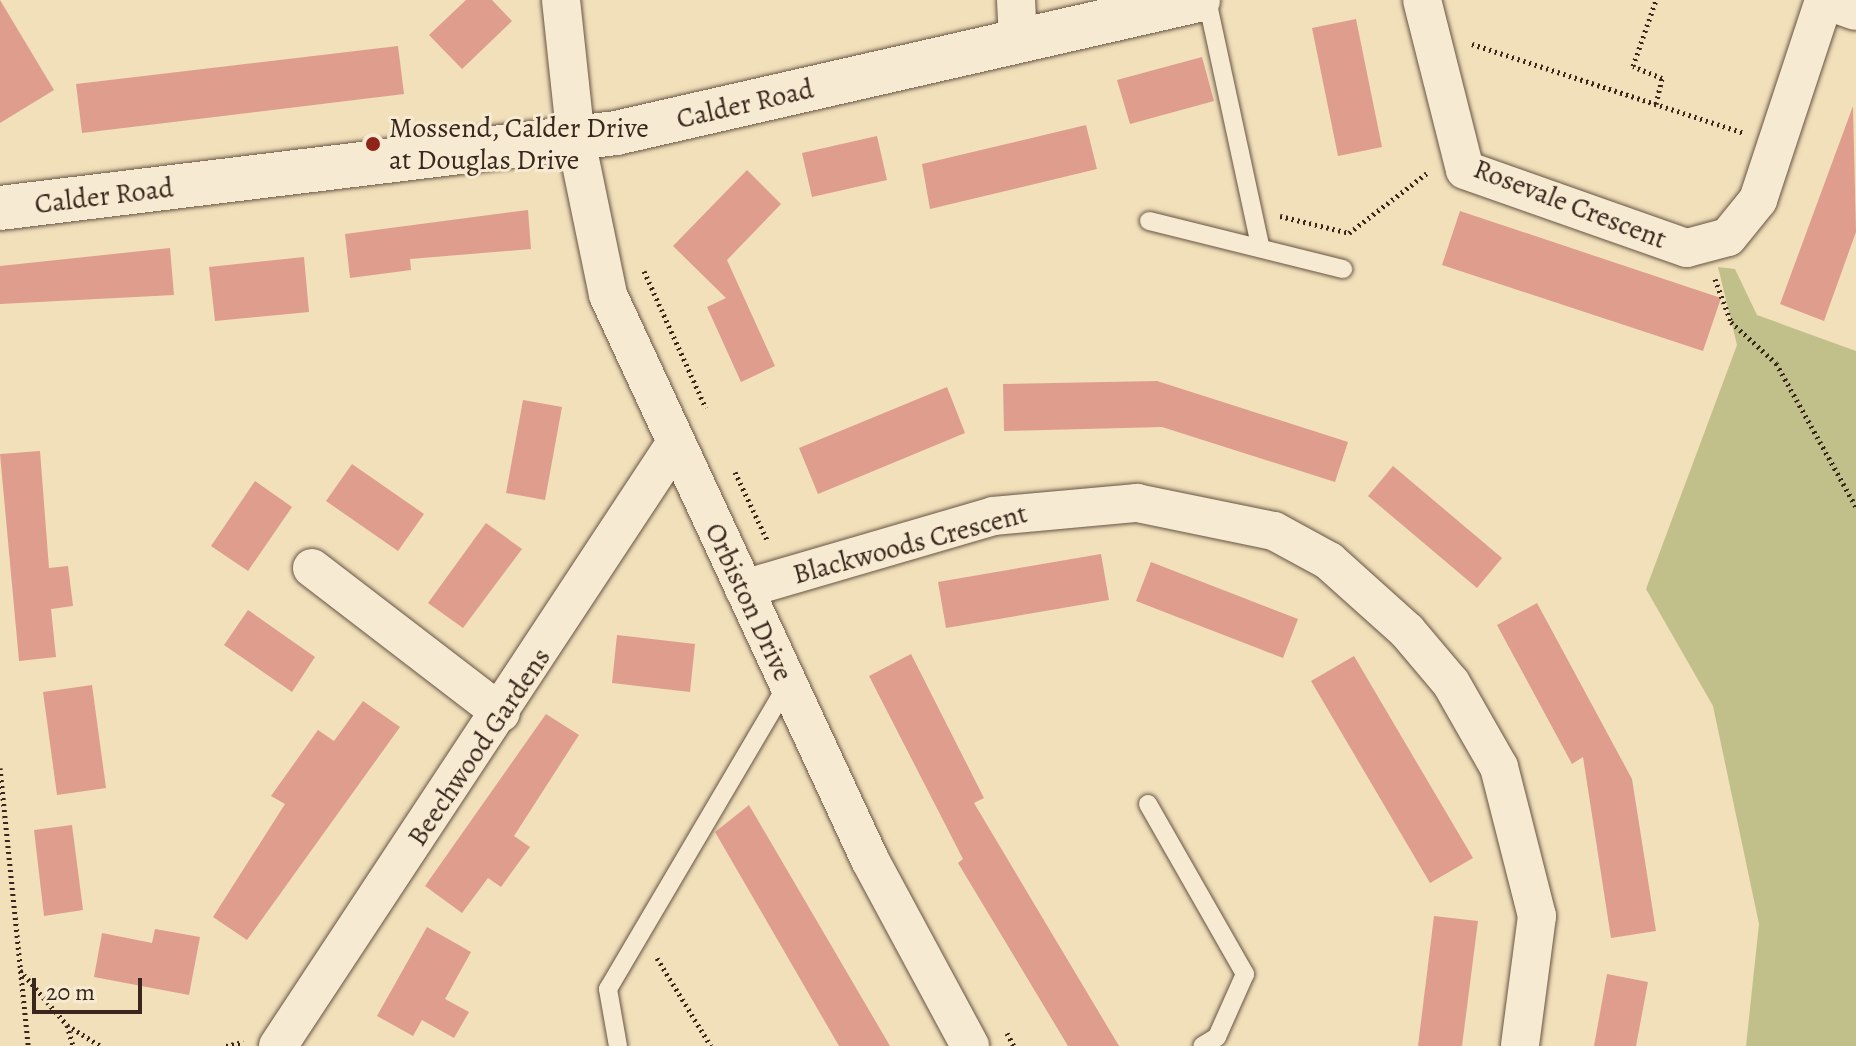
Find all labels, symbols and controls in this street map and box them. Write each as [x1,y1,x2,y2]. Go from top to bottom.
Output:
street label: Calder Road [673,72,817,136]
place label: Mossend, Calder Drive at Douglas Drive [389,111,649,177]
marker: Mossend, Calder Drive at Douglas Drive [364,135,382,153]
street label: Rosevale Crescent [1469,152,1671,256]
street label: Calder Road [33,171,175,221]
street label: Blackwoods Crescent [789,497,1031,591]
street label: Orbiston Drive [698,518,800,686]
street label: Beechwood Gardens [400,642,558,852]
scale bar [36,962,146,1012]
text: 20 m [46,976,95,1008]

